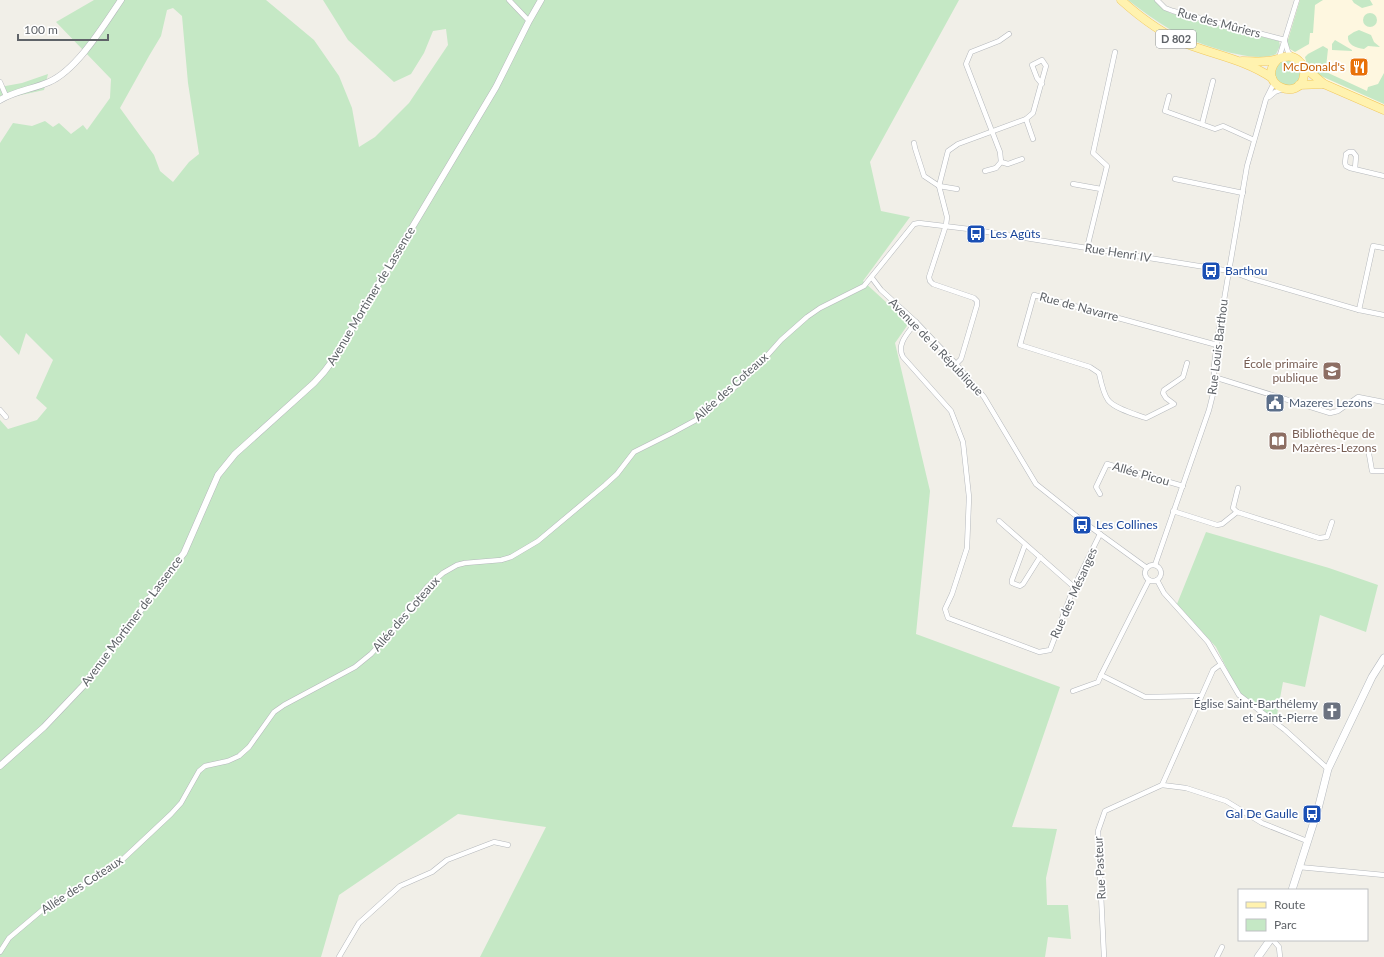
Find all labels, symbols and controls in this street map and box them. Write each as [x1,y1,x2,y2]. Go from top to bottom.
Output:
street label: Rue des Mûriers [1176,4,1262,41]
scale bar [18,16,108,42]
text: 100 m [24,22,58,37]
road number: D 802 [1156,30,1196,48]
restaurant icon: McDonald's [1348,56,1370,78]
place label: McDonald's [1283,59,1345,74]
bus stop icon: Les Agûts [965,223,987,245]
street label: Avenue Mortimer de Lassence [323,224,418,368]
place label: Les Agûts [990,226,1040,241]
street label: Rue Henri IV [1084,240,1153,265]
bus stop icon: Barthou [1200,260,1222,282]
place label: Barthou [1225,263,1268,278]
street label: Rue de Navarre [1038,289,1120,324]
street label: Avenue de la République [886,295,987,399]
street label: Rue Louis Barthou [1204,298,1231,396]
street label: Allée des Coteaux [690,349,771,424]
place label: École primaire publique [1244,356,1318,385]
school or university icon: École primaire publique [1321,360,1343,382]
public building icon: Mazeres Lezons [1264,392,1286,414]
place label: Mazeres Lezons [1289,395,1372,410]
place label: Bibliothèque de Mazères-Lezons [1292,426,1377,455]
library icon: Bibliothèque de Mazères-Lezons [1267,430,1289,452]
street label: Allée Picou [1111,458,1171,489]
bus stop icon: Les Collines [1071,514,1093,536]
place label: Les Collines [1096,517,1158,532]
street label: Rue des Mésanges [1047,545,1100,640]
street label: Avenue Mortimer de Lassence [78,553,186,689]
street label: Allée des Coteaux [369,573,442,654]
place label: Église Saint-Barthélemy et Saint-Pierre [1194,696,1319,725]
church icon: Église Saint-Barthélemy et Saint-Pierre [1321,700,1343,722]
bus stop icon: Gal De Gaulle [1301,803,1323,825]
place label: Gal De Gaulle [1226,806,1298,821]
street label: Rue Pasteur [1090,835,1109,900]
street label: Allée des Coteaux [38,853,126,917]
legend [1238,889,1368,941]
text: Route [1274,897,1305,912]
text: Parc [1274,917,1297,932]

